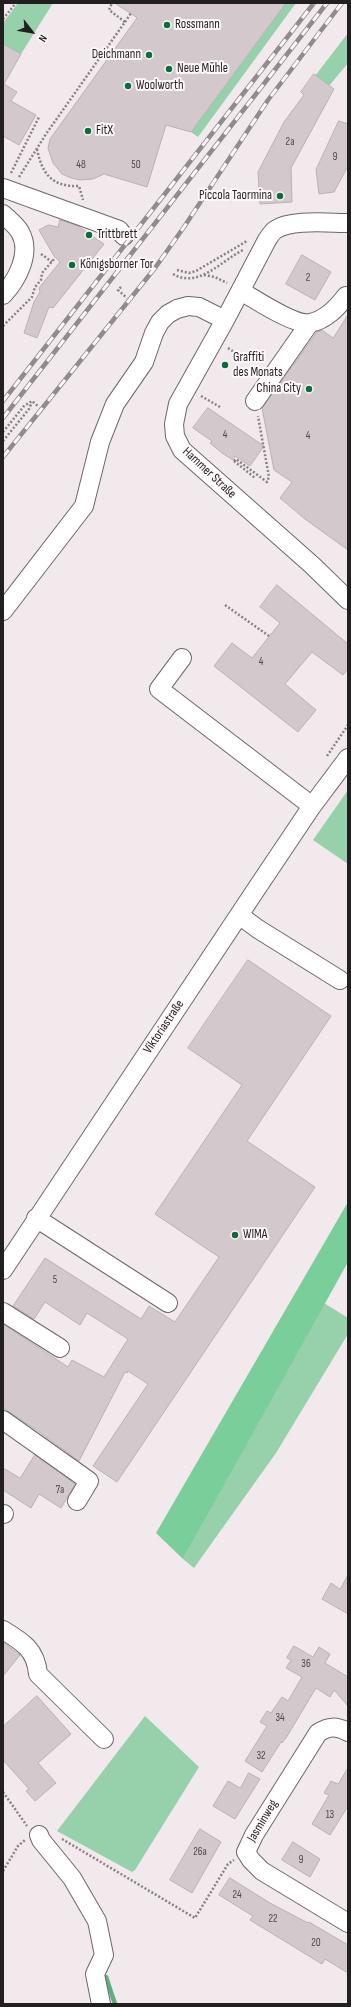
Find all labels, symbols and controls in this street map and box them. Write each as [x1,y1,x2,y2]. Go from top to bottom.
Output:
north arrow [12,12,52,52]
place label: Rossmann [175,17,220,33]
marker: Rossmann [162,20,172,30]
text: N [36,33,50,44]
place label: Deichmann [92,47,141,63]
marker: Deichmann [144,50,154,60]
place label: Neue Mühle [177,61,228,77]
marker: Neue Mühle [164,64,174,74]
place label: Woolworth [136,78,184,94]
marker: Woolworth [123,81,133,91]
place label: FitX [96,123,113,139]
marker: FitX [83,126,93,136]
house number: 2a [286,135,294,149]
house number: 9 [333,150,337,164]
house number: 48 [76,158,86,172]
house number: 50 [131,158,141,172]
place label: Piccola Taormina [199,188,272,204]
marker: Piccola Taormina [275,191,285,201]
place label: Trittbrett [97,227,137,243]
marker: Trittbrett [84,230,94,240]
place label: Königsborner Tor [80,257,154,273]
marker: Königsborner Tor [67,260,77,270]
house number: 2 [306,271,310,285]
place label: Graffiti des Monats [233,350,283,381]
marker: Graffiti des Monats [220,360,230,370]
place label: China City [256,381,301,397]
marker: China City [304,384,314,394]
house number: 4 [223,428,227,442]
house number: 4 [306,429,310,443]
street label: Hammer Straße [179,444,239,502]
house number: 4 [259,655,263,669]
street label: Viktoriastraße [140,997,188,1057]
place label: WIMA [243,1227,267,1243]
marker: WIMA [230,1230,240,1240]
house number: 5 [53,1273,57,1287]
house number: 7a [56,1483,64,1497]
house number: 36 [301,1657,311,1671]
house number: 34 [275,1711,285,1725]
house number: 32 [256,1749,266,1763]
street label: Jasminweg [244,1797,282,1845]
house number: 13 [326,1808,334,1822]
house number: 26a [193,1845,207,1859]
house number: 9 [299,1853,303,1867]
house number: 24 [232,1888,242,1902]
house number: 22 [268,1912,278,1926]
house number: 20 [311,1936,321,1950]

